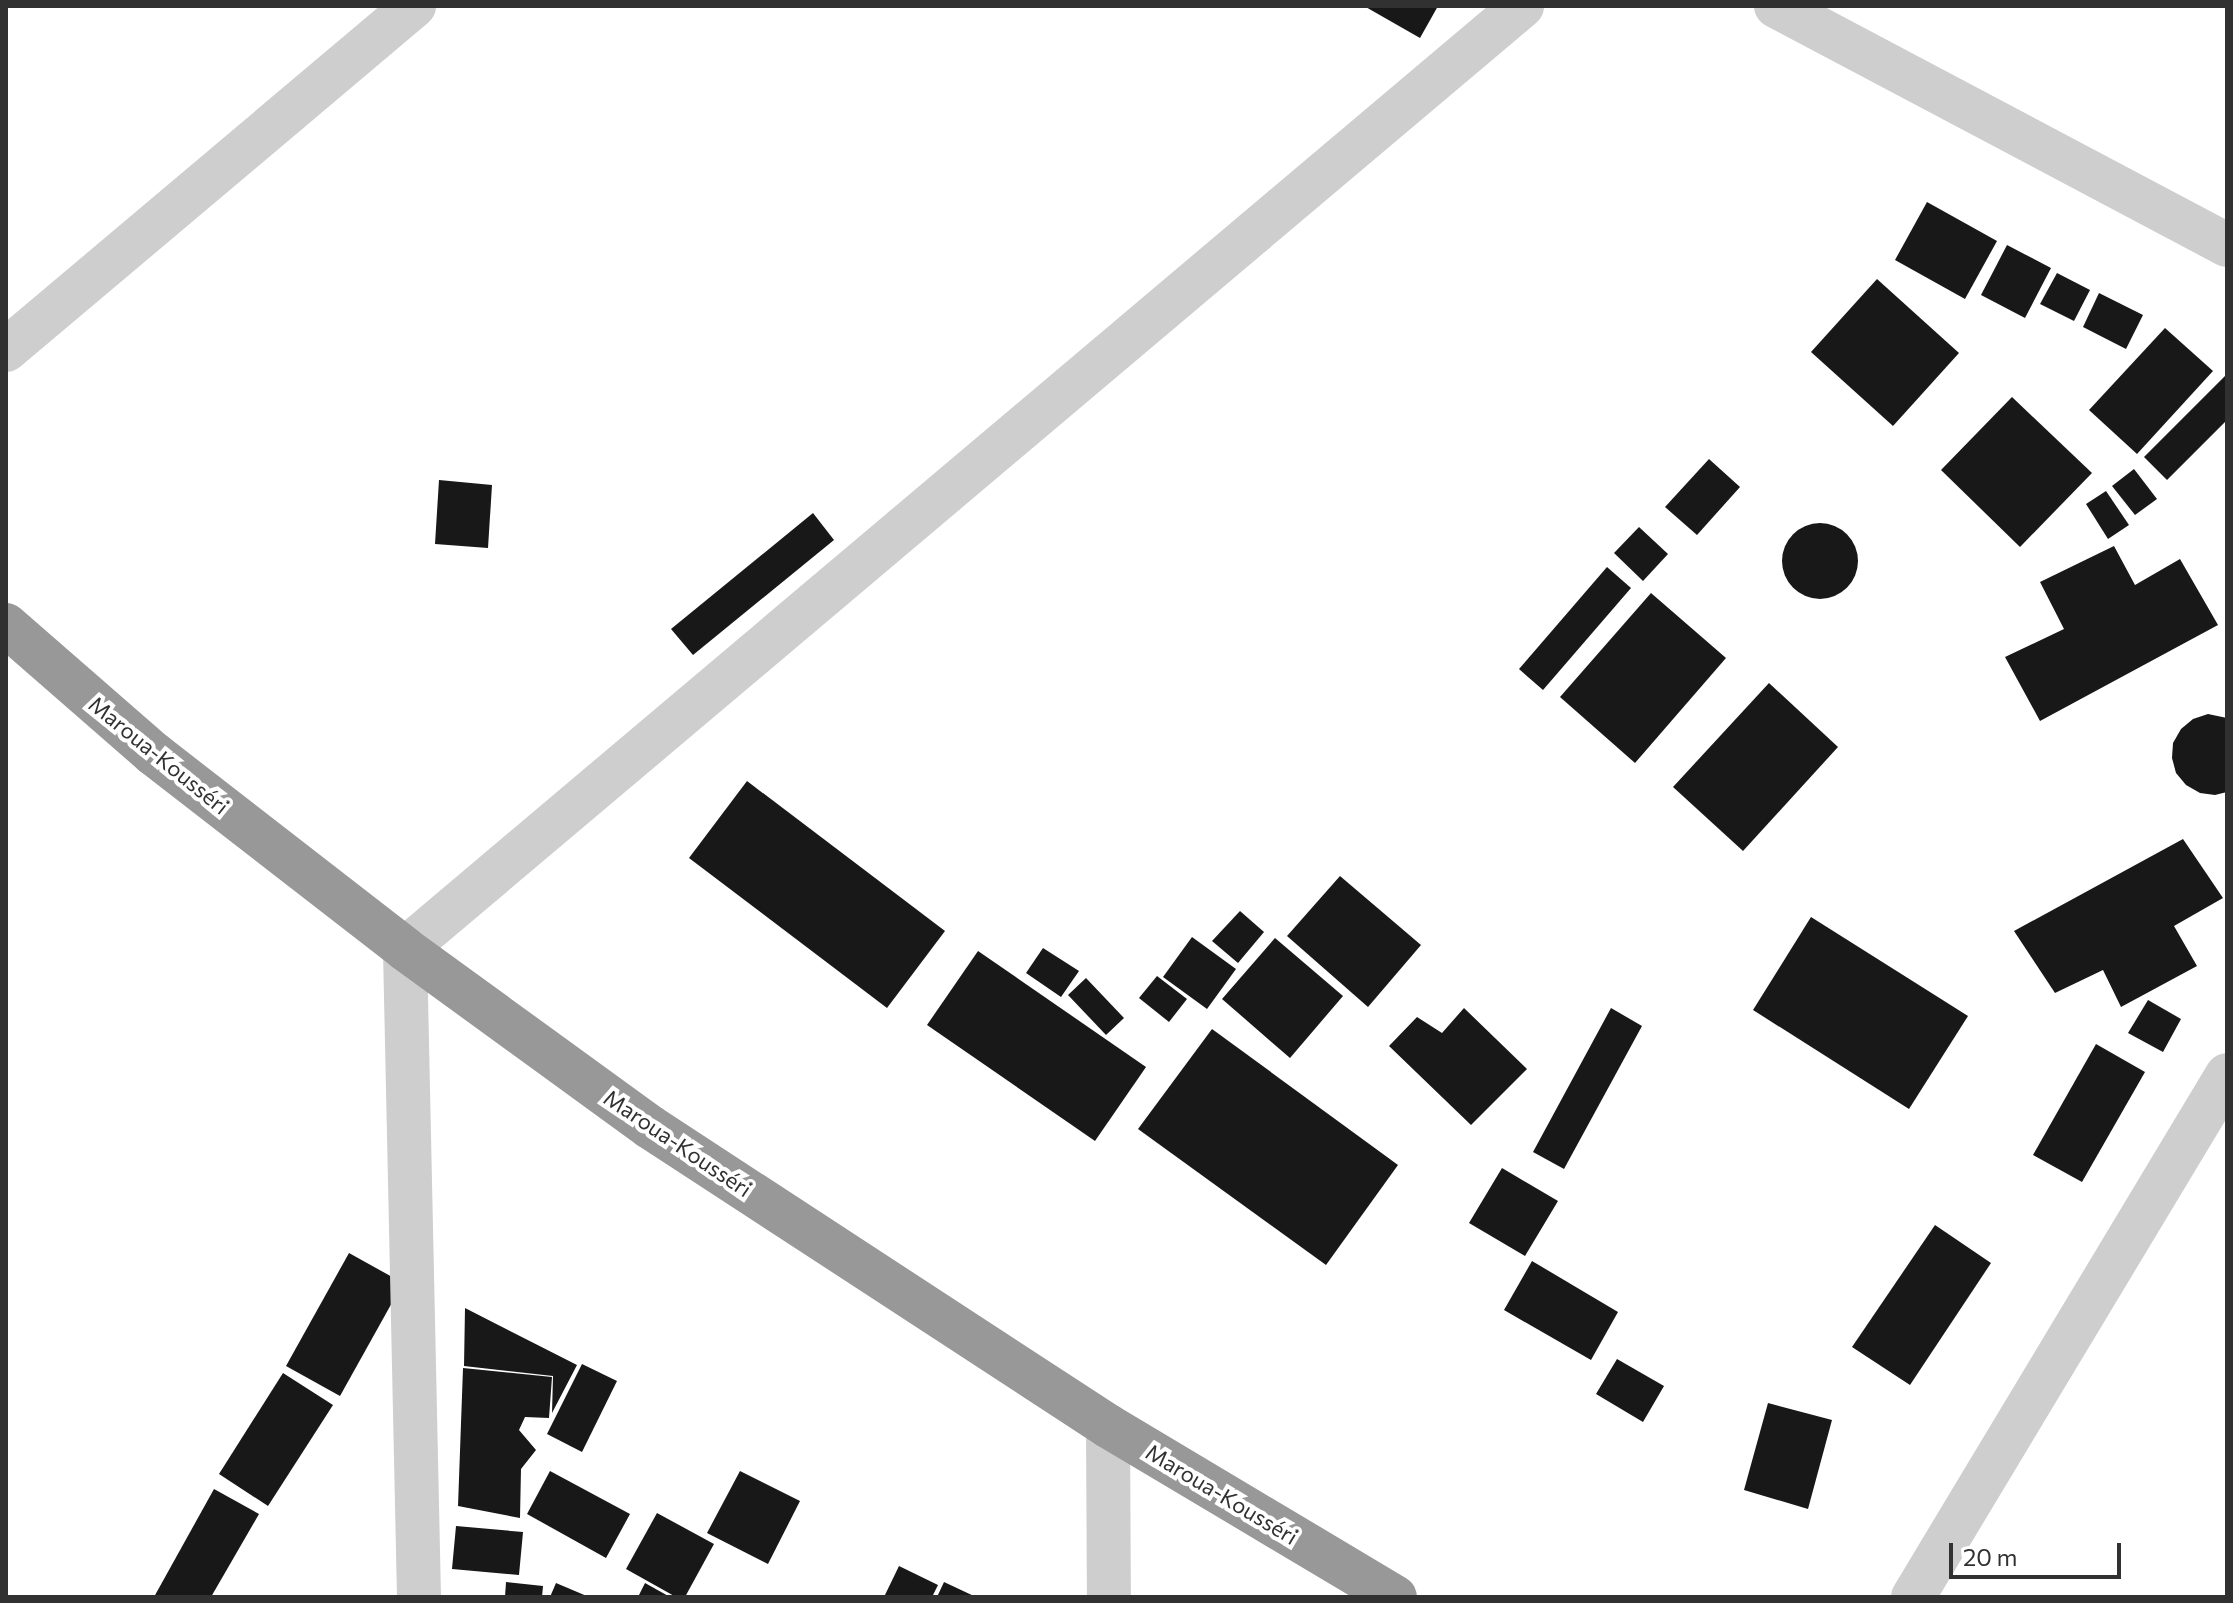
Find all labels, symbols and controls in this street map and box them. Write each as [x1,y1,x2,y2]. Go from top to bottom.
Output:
street label: Maroua-Kousséri [84,690,234,820]
street label: Maroua-Kousséri [599,1084,757,1202]
street label: Maroua-Kousséri [1141,1438,1303,1550]
scale bar [1953,1527,2125,1577]
text: 20 m [1963,1542,2017,1571]

